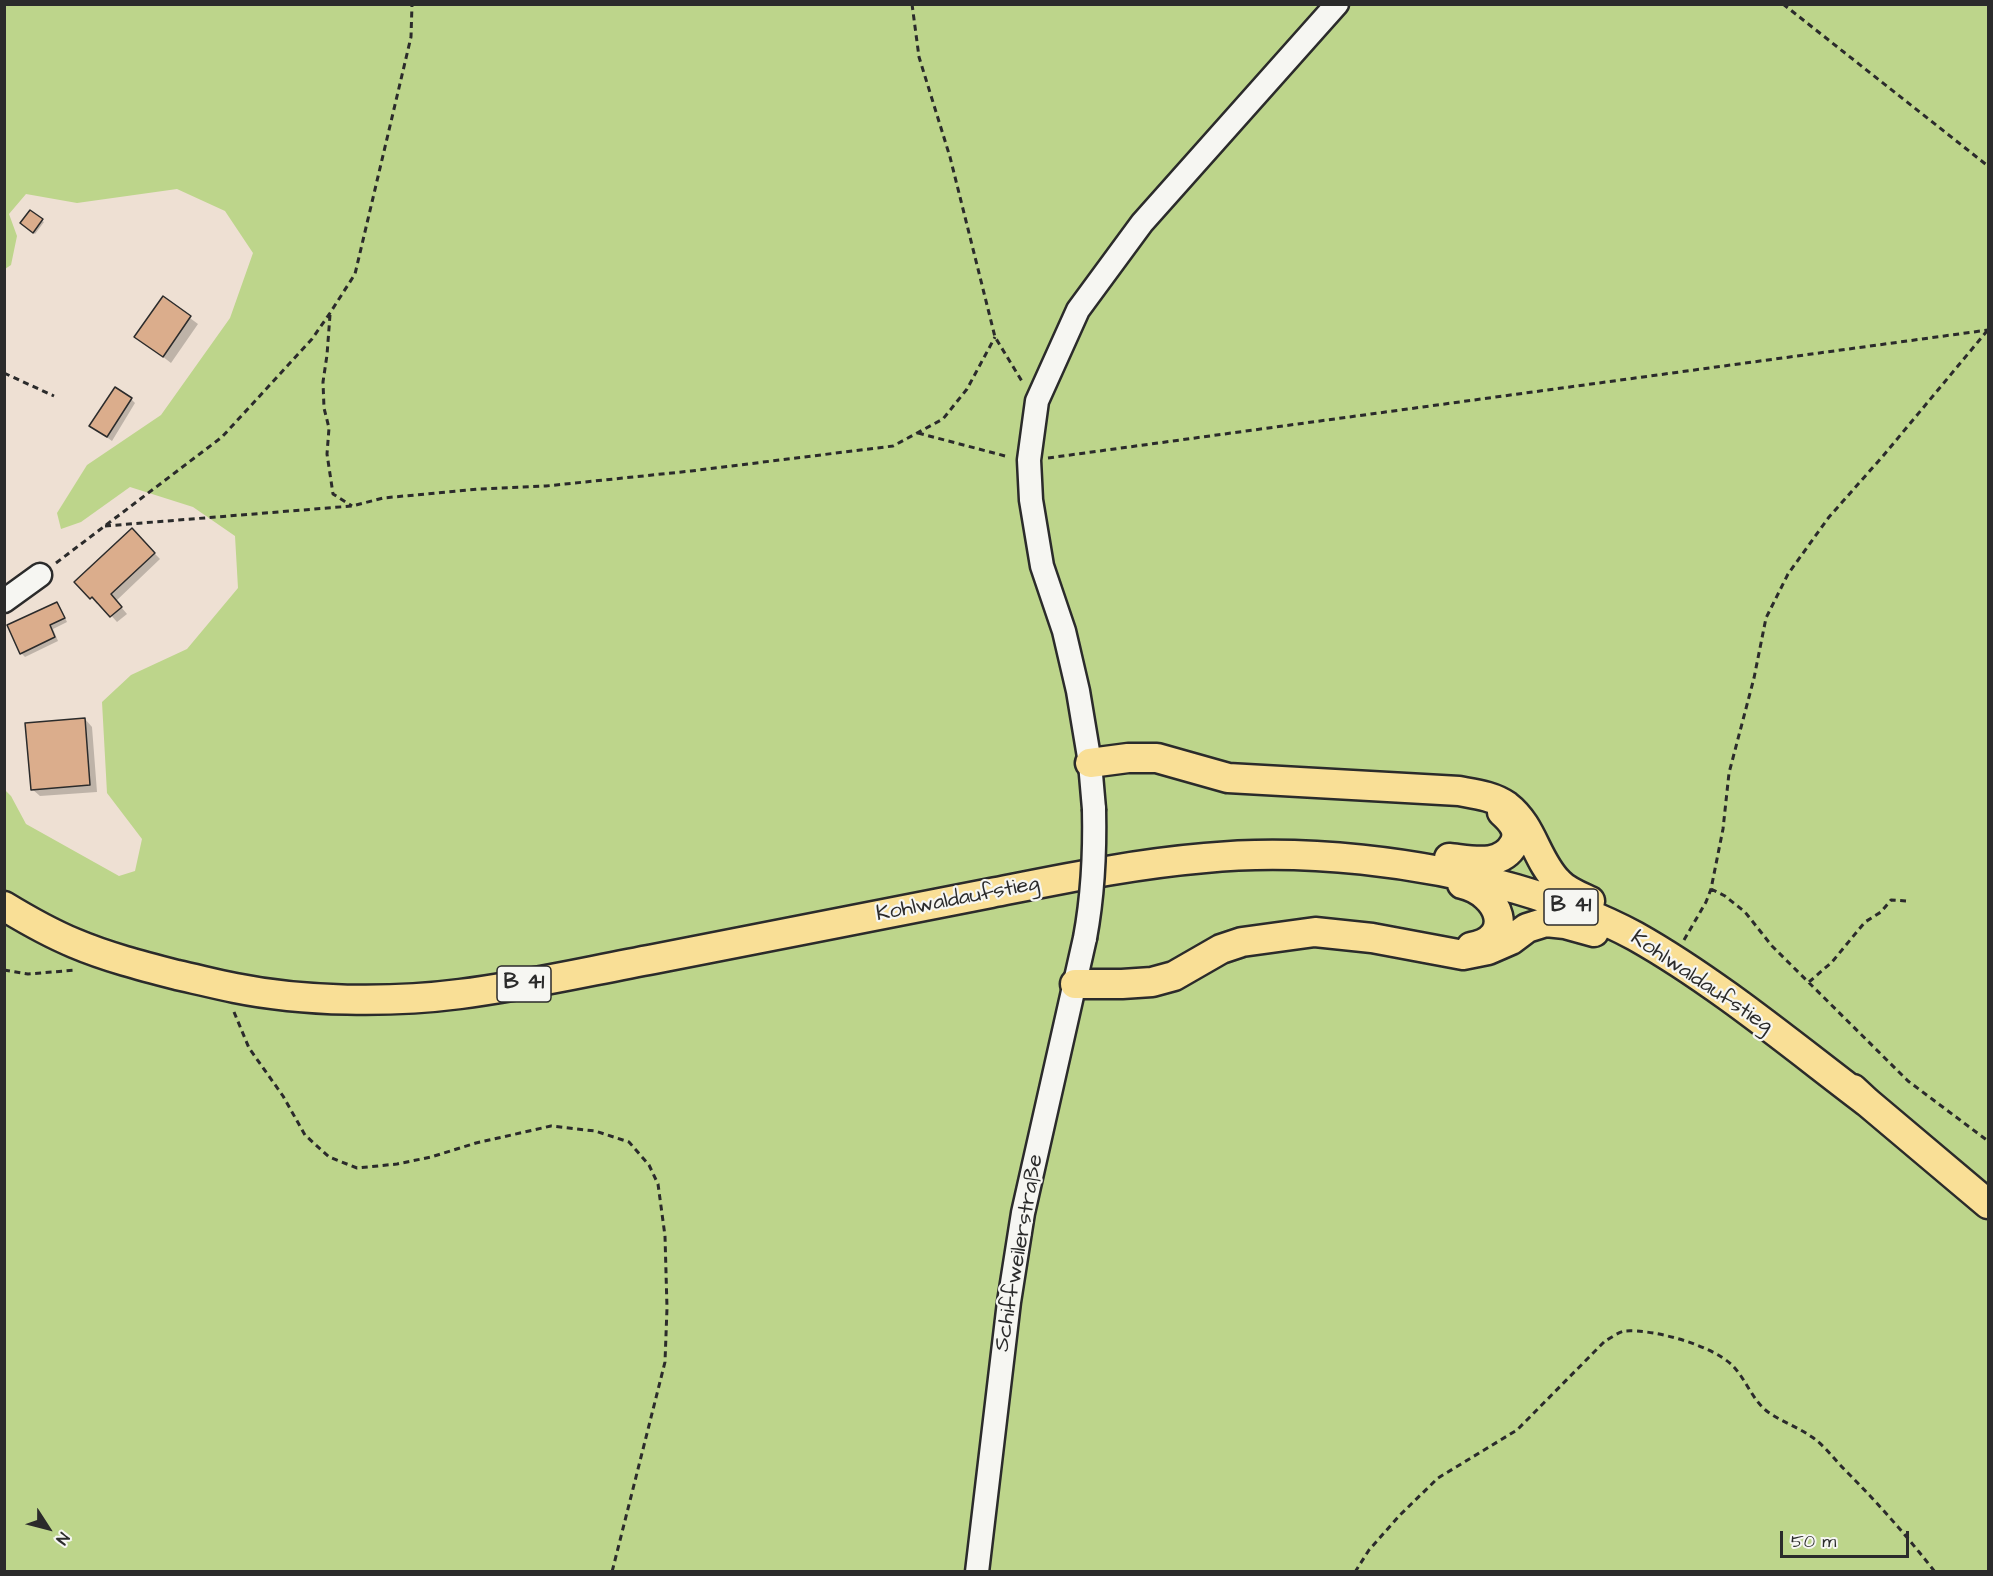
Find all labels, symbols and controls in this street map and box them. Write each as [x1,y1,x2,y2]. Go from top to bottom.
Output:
street label: Kohlwaldaufstieg [874,871,1042,929]
road number: B 41 [1544,889,1598,925]
street label: Kohlwaldaufstieg [1625,926,1777,1040]
road number: B 41 [497,966,551,1002]
street label: Schiffweilerstraße [990,1152,1050,1354]
north arrow [18,1498,78,1558]
scale bar [1783,1519,1912,1557]
text: N [51,1528,74,1549]
text: 50 m [1791,1529,1836,1554]

